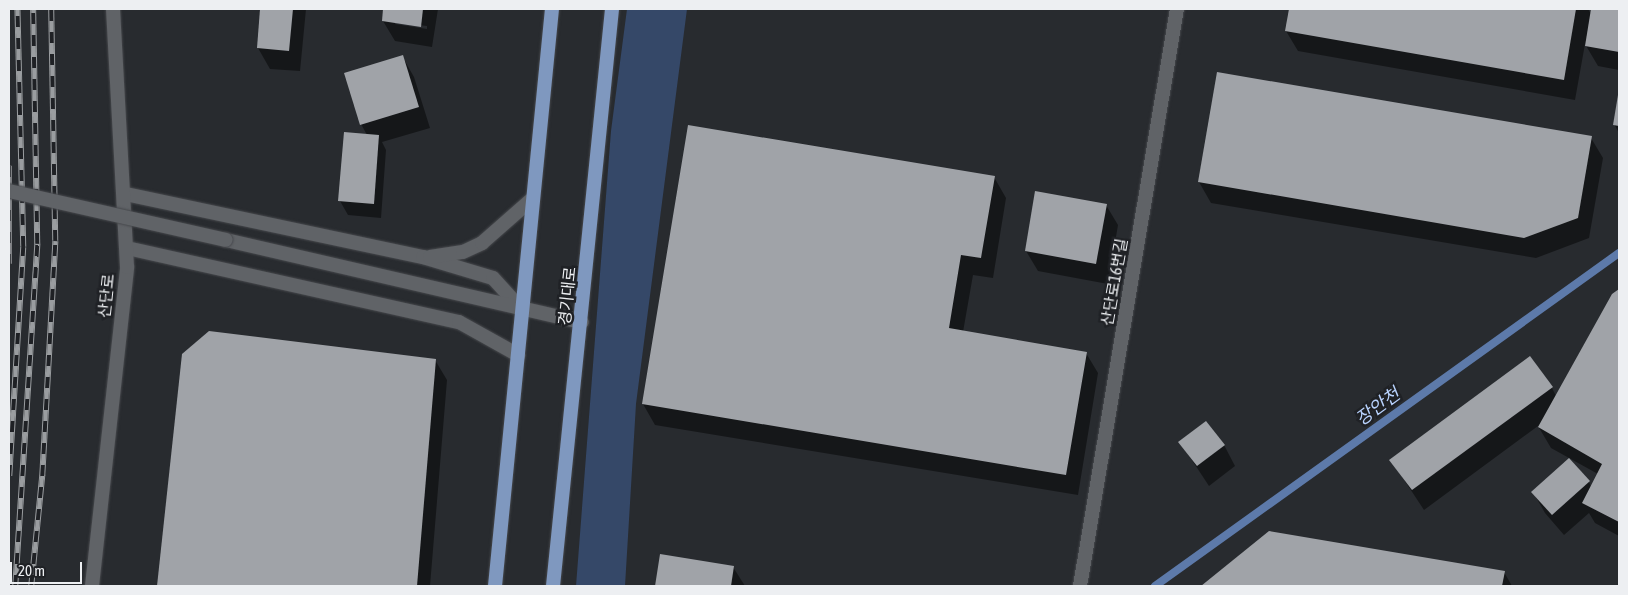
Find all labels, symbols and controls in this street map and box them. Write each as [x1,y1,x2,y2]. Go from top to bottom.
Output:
street label: 산단로16번길 [1097,237,1131,327]
street label: 경기대로 [554,266,580,326]
street label: 산단로 [94,273,118,319]
water label: 장안천 [1352,384,1404,430]
scale bar [12,552,85,584]
text: 20 m [18,562,45,579]

